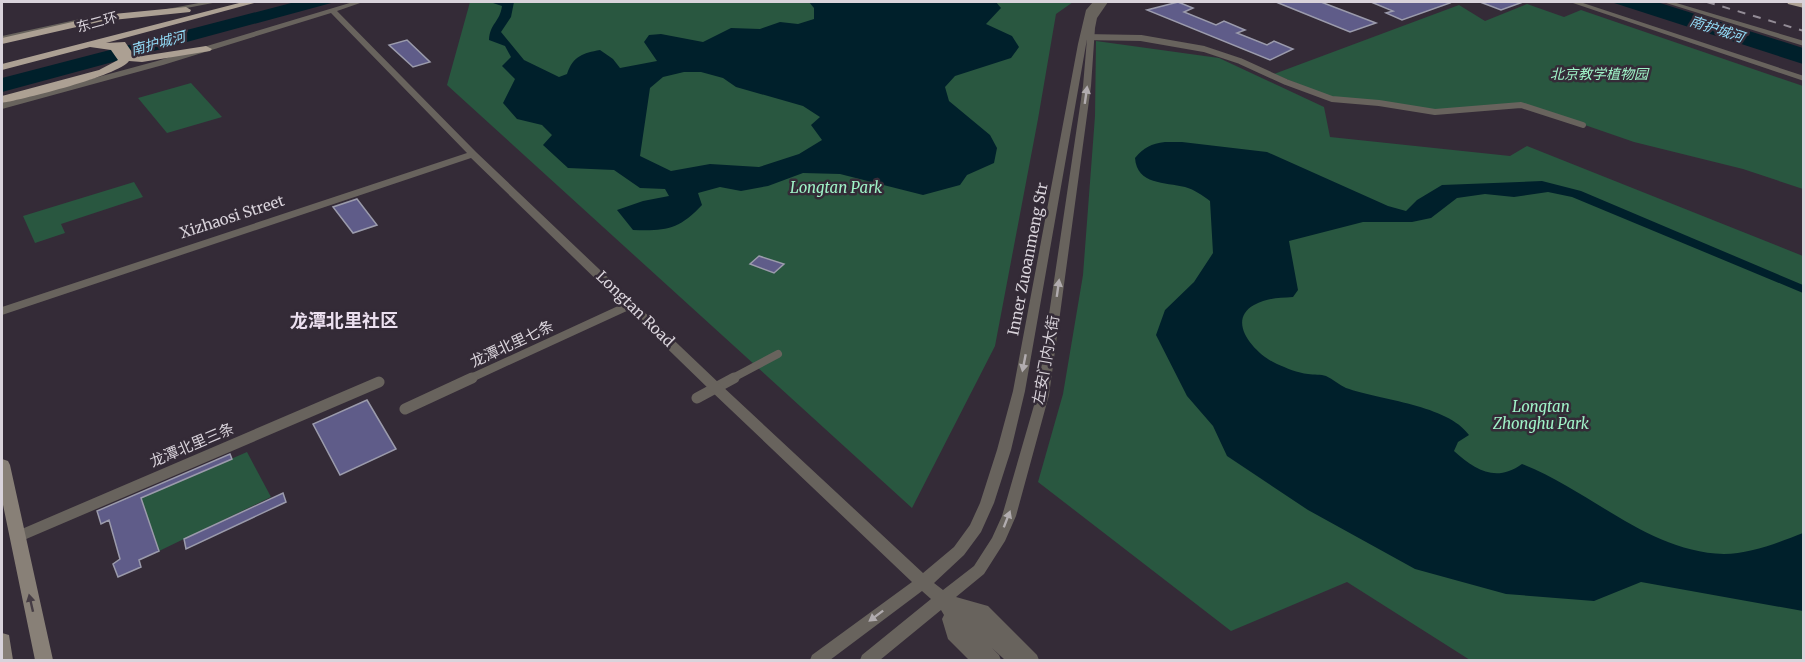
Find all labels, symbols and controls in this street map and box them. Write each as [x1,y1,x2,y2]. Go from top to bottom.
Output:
street label: 东二环 [74,8,120,36]
water label: 南护城河 [1688,12,1749,47]
water label: 南护城河 [129,26,190,59]
park label: 北京教学植物园 [1550,65,1650,83]
one-way arrow [1081,86,1090,105]
park label: Longtan Park [790,178,883,197]
street label: Inner Zuoanmeng Str [1003,181,1052,337]
street label: Xizhaosi Street [177,191,287,242]
street label: Longtan Road [592,267,678,351]
one-way arrow [1053,279,1062,298]
district label: 龙潭北里社区 [290,309,398,332]
street label: 左安门内大街 [1028,314,1063,406]
street label: 龙潭北里七条 [467,316,557,371]
one-way arrow [1019,354,1028,373]
park label: Longtan Zhonghu Park [1492,397,1590,433]
street label: 龙潭北里三条 [147,418,237,471]
one-way arrow [1002,510,1012,528]
one-way arrow [26,594,36,613]
one-way arrow [868,610,884,623]

